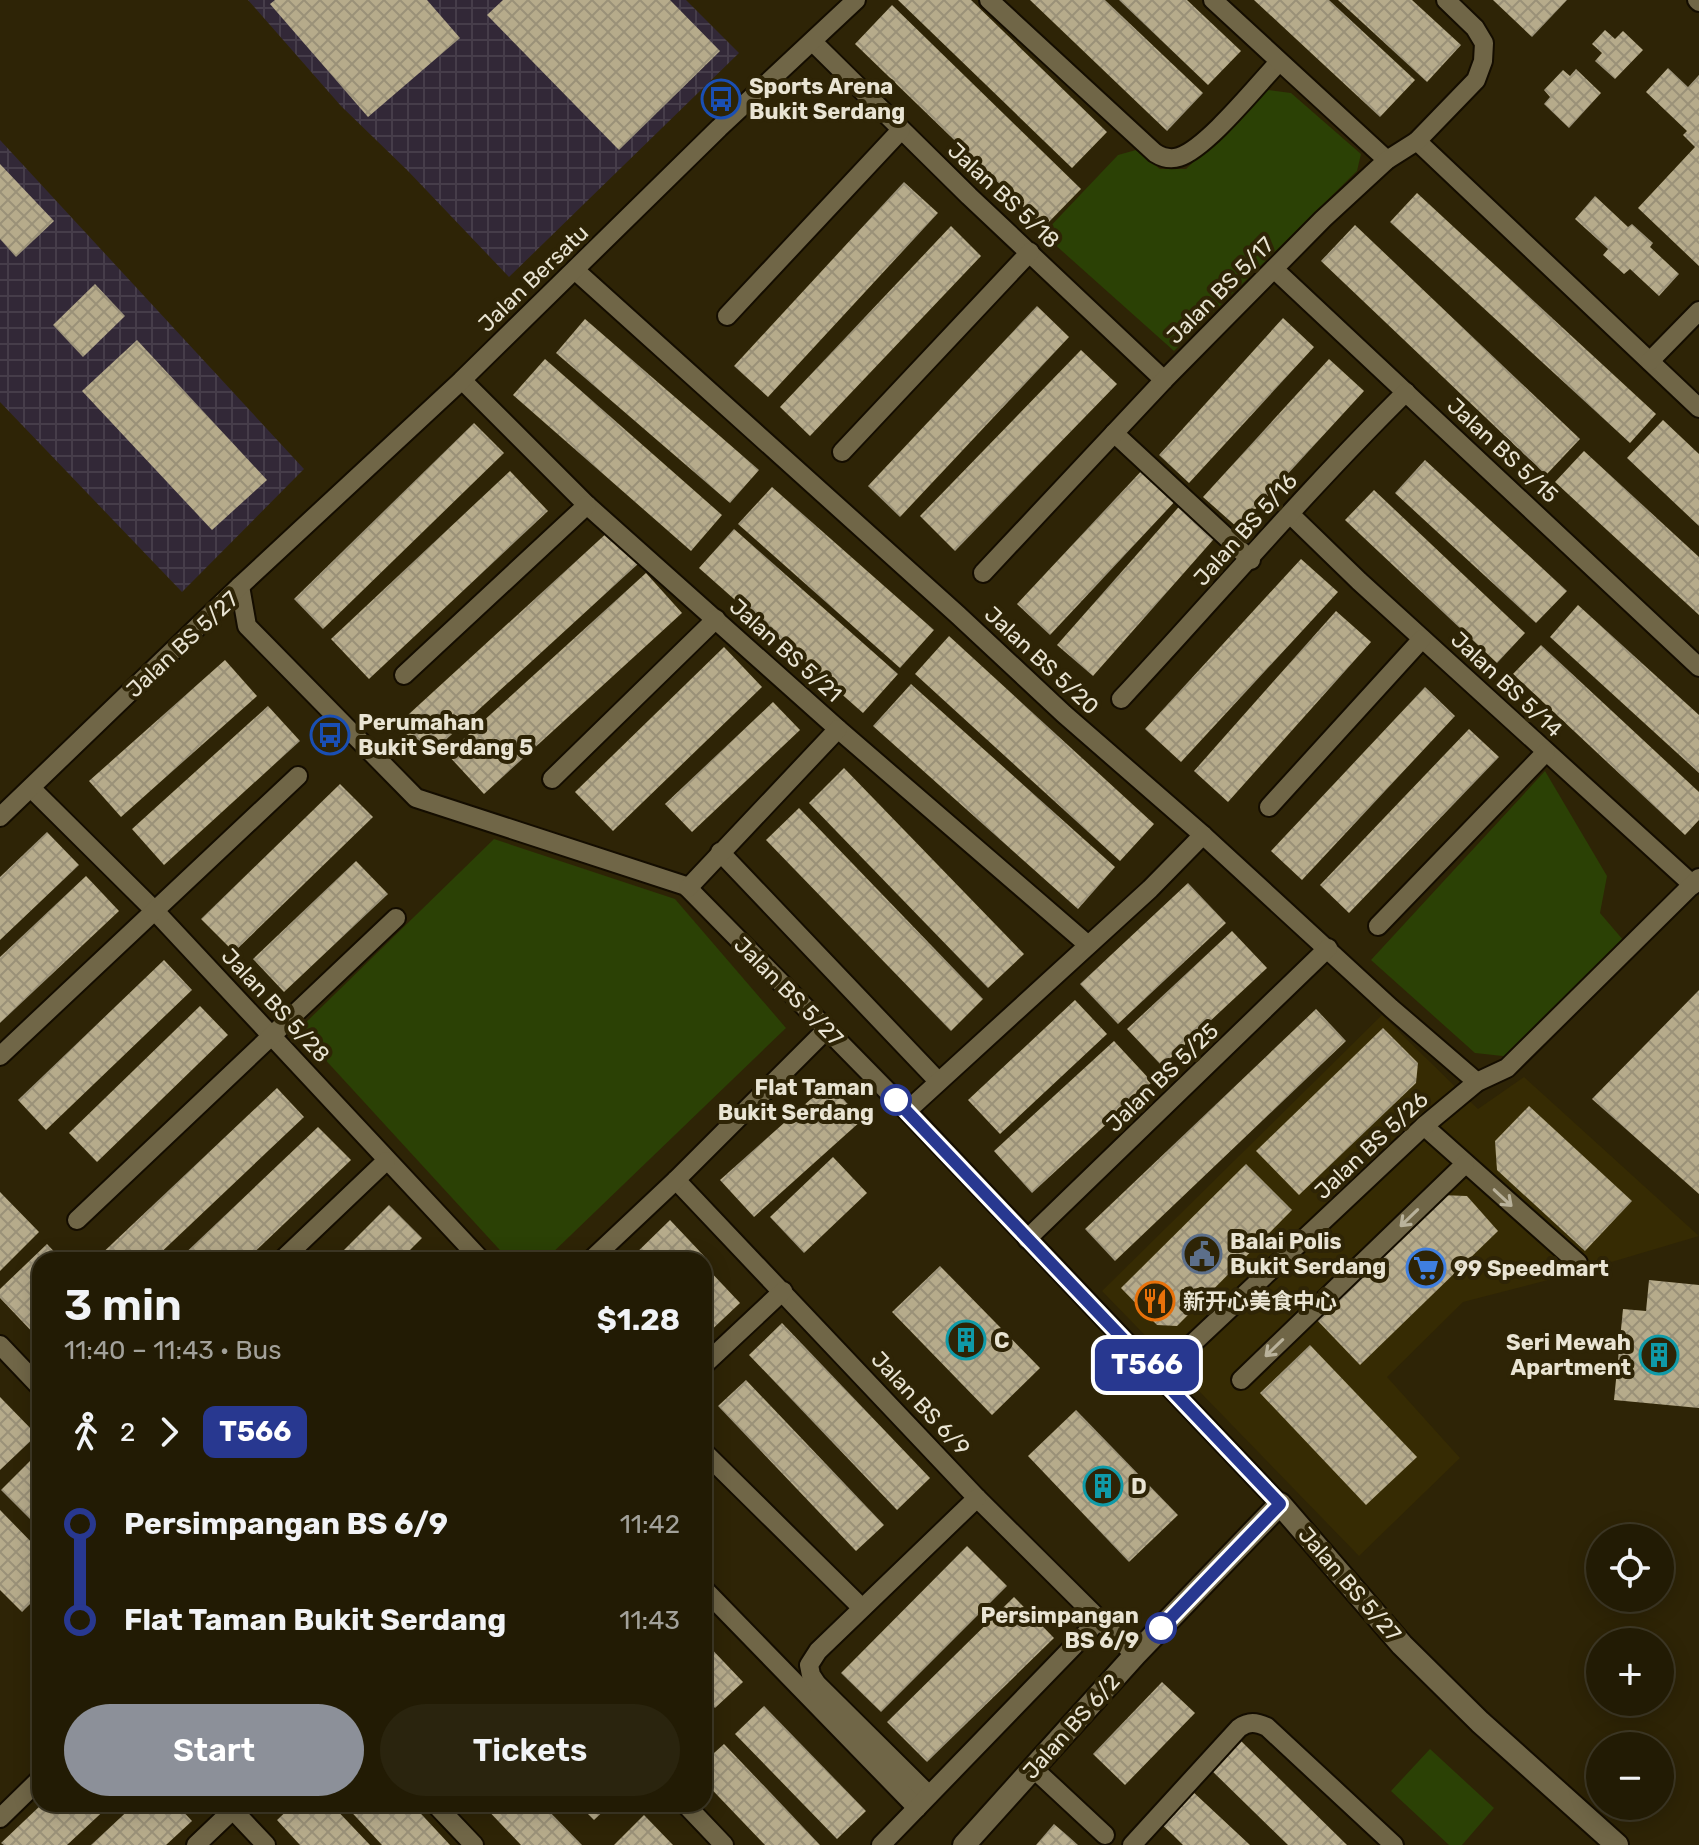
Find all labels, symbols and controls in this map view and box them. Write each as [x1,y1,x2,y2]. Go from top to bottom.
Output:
place label: Sports Arena Bukit Serdang [749,73,905,125]
bus stop icon: Sports Arena Bukit Serdang [700,78,742,120]
street label: Jalan BS 5/18 [942,137,1065,254]
street label: Jalan Bersatu [473,219,594,338]
street label: Jalan BS 5/17 [1161,231,1279,349]
street label: Jalan BS 5/15 [1442,392,1564,509]
street label: Jalan BS 5/16 [1188,467,1303,591]
street label: Jalan BS 5/27 [121,586,244,703]
street label: Jalan BS 5/21 [724,593,847,708]
street label: Jalan BS 5/20 [979,601,1104,720]
street label: Jalan BS 5/14 [1445,626,1568,743]
place label: Perumahan Bukit Serdang 5 [358,709,533,761]
bus stop icon: Perumahan Bukit Serdang 5 [309,714,351,756]
street label: Jalan BS 5/27 [728,931,849,1052]
street label: Jalan BS 5/28 [216,943,335,1068]
street label: Jalan BS 5/25 [1101,1017,1224,1138]
place label: Flat Taman Bukit Serdang [718,1074,874,1126]
marker: Flat Taman Bukit Serdang [881,1085,911,1115]
street label: Jalan BS 5/26 [1309,1086,1434,1205]
one-way arrow [1492,1188,1512,1206]
one-way arrow [1400,1208,1419,1227]
place label: Balai Polis Bukit Serdang [1230,1228,1386,1280]
public building icon: Balai Polis Bukit Serdang [1181,1233,1223,1275]
supermarket icon: 99 Speedmart [1405,1247,1447,1289]
place label: 99 Speedmart [1454,1255,1609,1282]
text: 3 min [64,1279,182,1331]
restaurant icon: 新开心美食中心 [1134,1280,1176,1322]
place label: 新开心美食中心 [1183,1288,1337,1315]
text: $1.28 [597,1302,680,1338]
building icon: C [945,1319,987,1361]
place label: C [994,1327,1009,1354]
place label: Seri Mewah Apartment [1506,1329,1631,1381]
building icon: Seri Mewah Apartment [1638,1334,1680,1376]
text: 11:40 – 11:43 · Bus [64,1335,282,1366]
line badge: T566 [1091,1339,1203,1391]
one-way arrow [1264,1339,1284,1358]
street label: Jalan BS 6/9 [865,1346,976,1461]
text: T566 [1111,1348,1183,1381]
icon: walk [64,1410,108,1454]
icon: forward [147,1410,191,1454]
text: T566 [219,1415,291,1448]
text: 2 [120,1417,135,1448]
building icon: D [1082,1465,1124,1507]
place label: D [1131,1473,1147,1500]
text: Persimpangan BS 6/9 [124,1506,448,1542]
text: 11:42 [620,1509,680,1540]
street label: Jalan BS 5/27 [1292,1521,1407,1647]
map controls [1586,1524,1674,1820]
button: locate [1586,1524,1674,1612]
text: Flat Taman Bukit Serdang [124,1602,506,1638]
place label: Persimpangan BS 6/9 [981,1602,1139,1654]
text: 11:43 [619,1605,680,1636]
marker: Persimpangan BS 6/9 [1146,1613,1176,1643]
button: + [1586,1628,1674,1716]
street label: Jalan BS 6/2 [1017,1668,1126,1785]
button: Start [64,1704,364,1796]
button: Tickets [380,1704,680,1796]
button: − [1586,1732,1674,1820]

